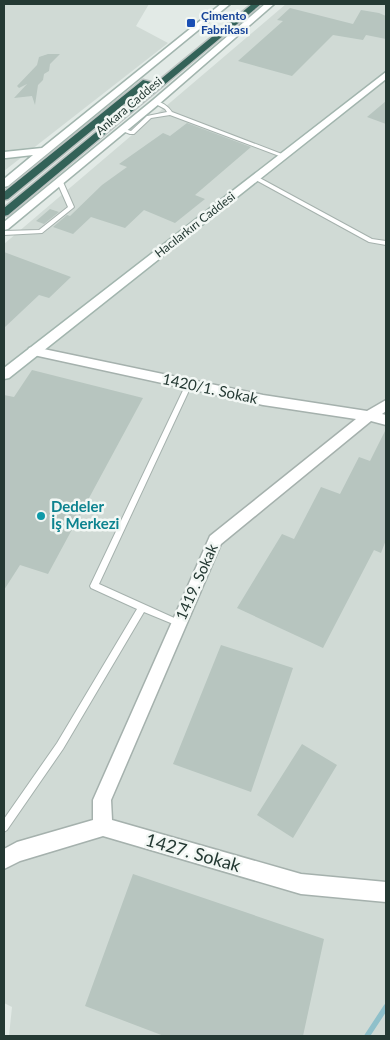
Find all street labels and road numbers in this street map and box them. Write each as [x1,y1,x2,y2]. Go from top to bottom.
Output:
street label: Ankara Caddesi [92,73,165,138]
street label: Hacılarkırı Caddesi [152,188,238,261]
street label: 1420/1. Sokak [161,369,260,407]
street label: 1419. Sokak [171,540,221,622]
street label: 1427. Sokak [143,828,244,876]

